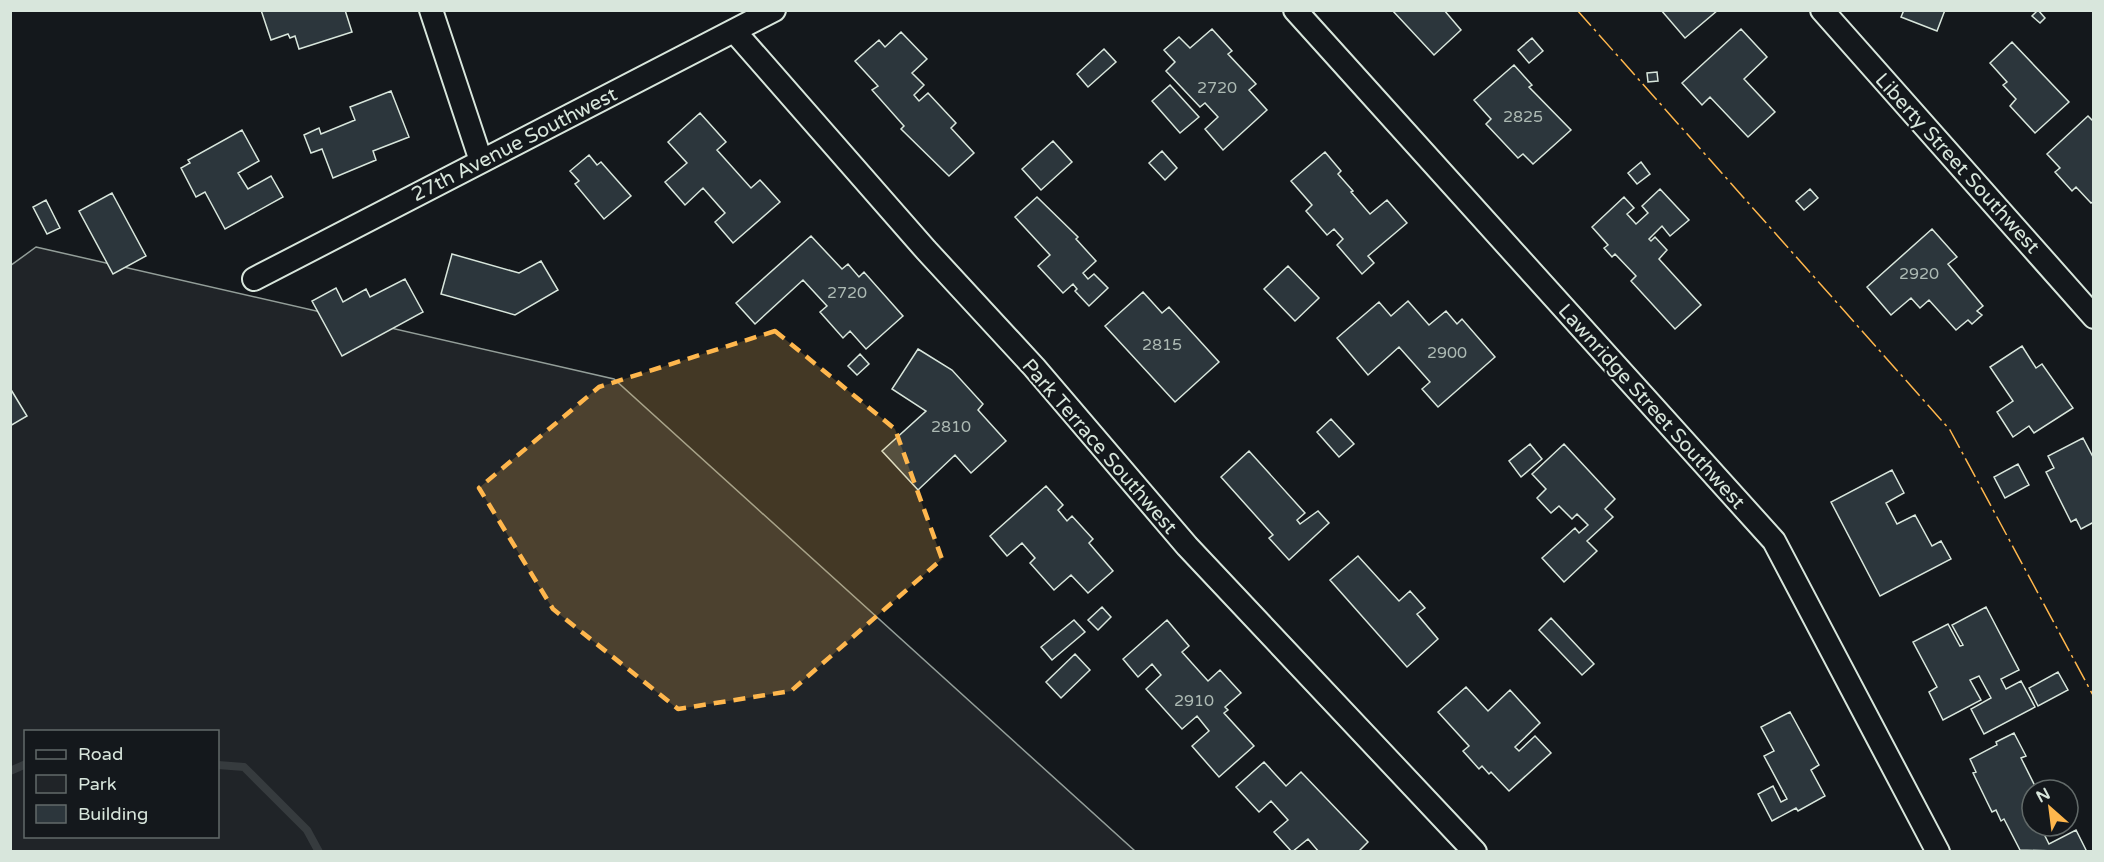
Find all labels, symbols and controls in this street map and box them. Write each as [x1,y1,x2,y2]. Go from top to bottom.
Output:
street label: Liberty Street Southwest [1870,69,2045,259]
house number: 2720 [1197,78,1237,98]
street label: 27th Avenue Southwest [408,82,622,207]
house number: 2825 [1503,107,1543,127]
house number: 2920 [1899,264,1939,284]
house number: 2720 [827,283,867,303]
street label: Lawnridge Street Southwest [1553,299,1750,514]
house number: 2815 [1142,335,1182,355]
house number: 2900 [1427,343,1467,363]
street label: Park Terrace Southwest [1017,354,1182,539]
house number: 2810 [931,417,971,437]
house number: 2910 [1174,691,1214,711]
legend [24,730,219,838]
text: Road [78,743,123,765]
text: Park [78,773,117,795]
north arrow [2020,778,2080,838]
text: N [2033,784,2054,807]
text: Building [78,803,148,825]

